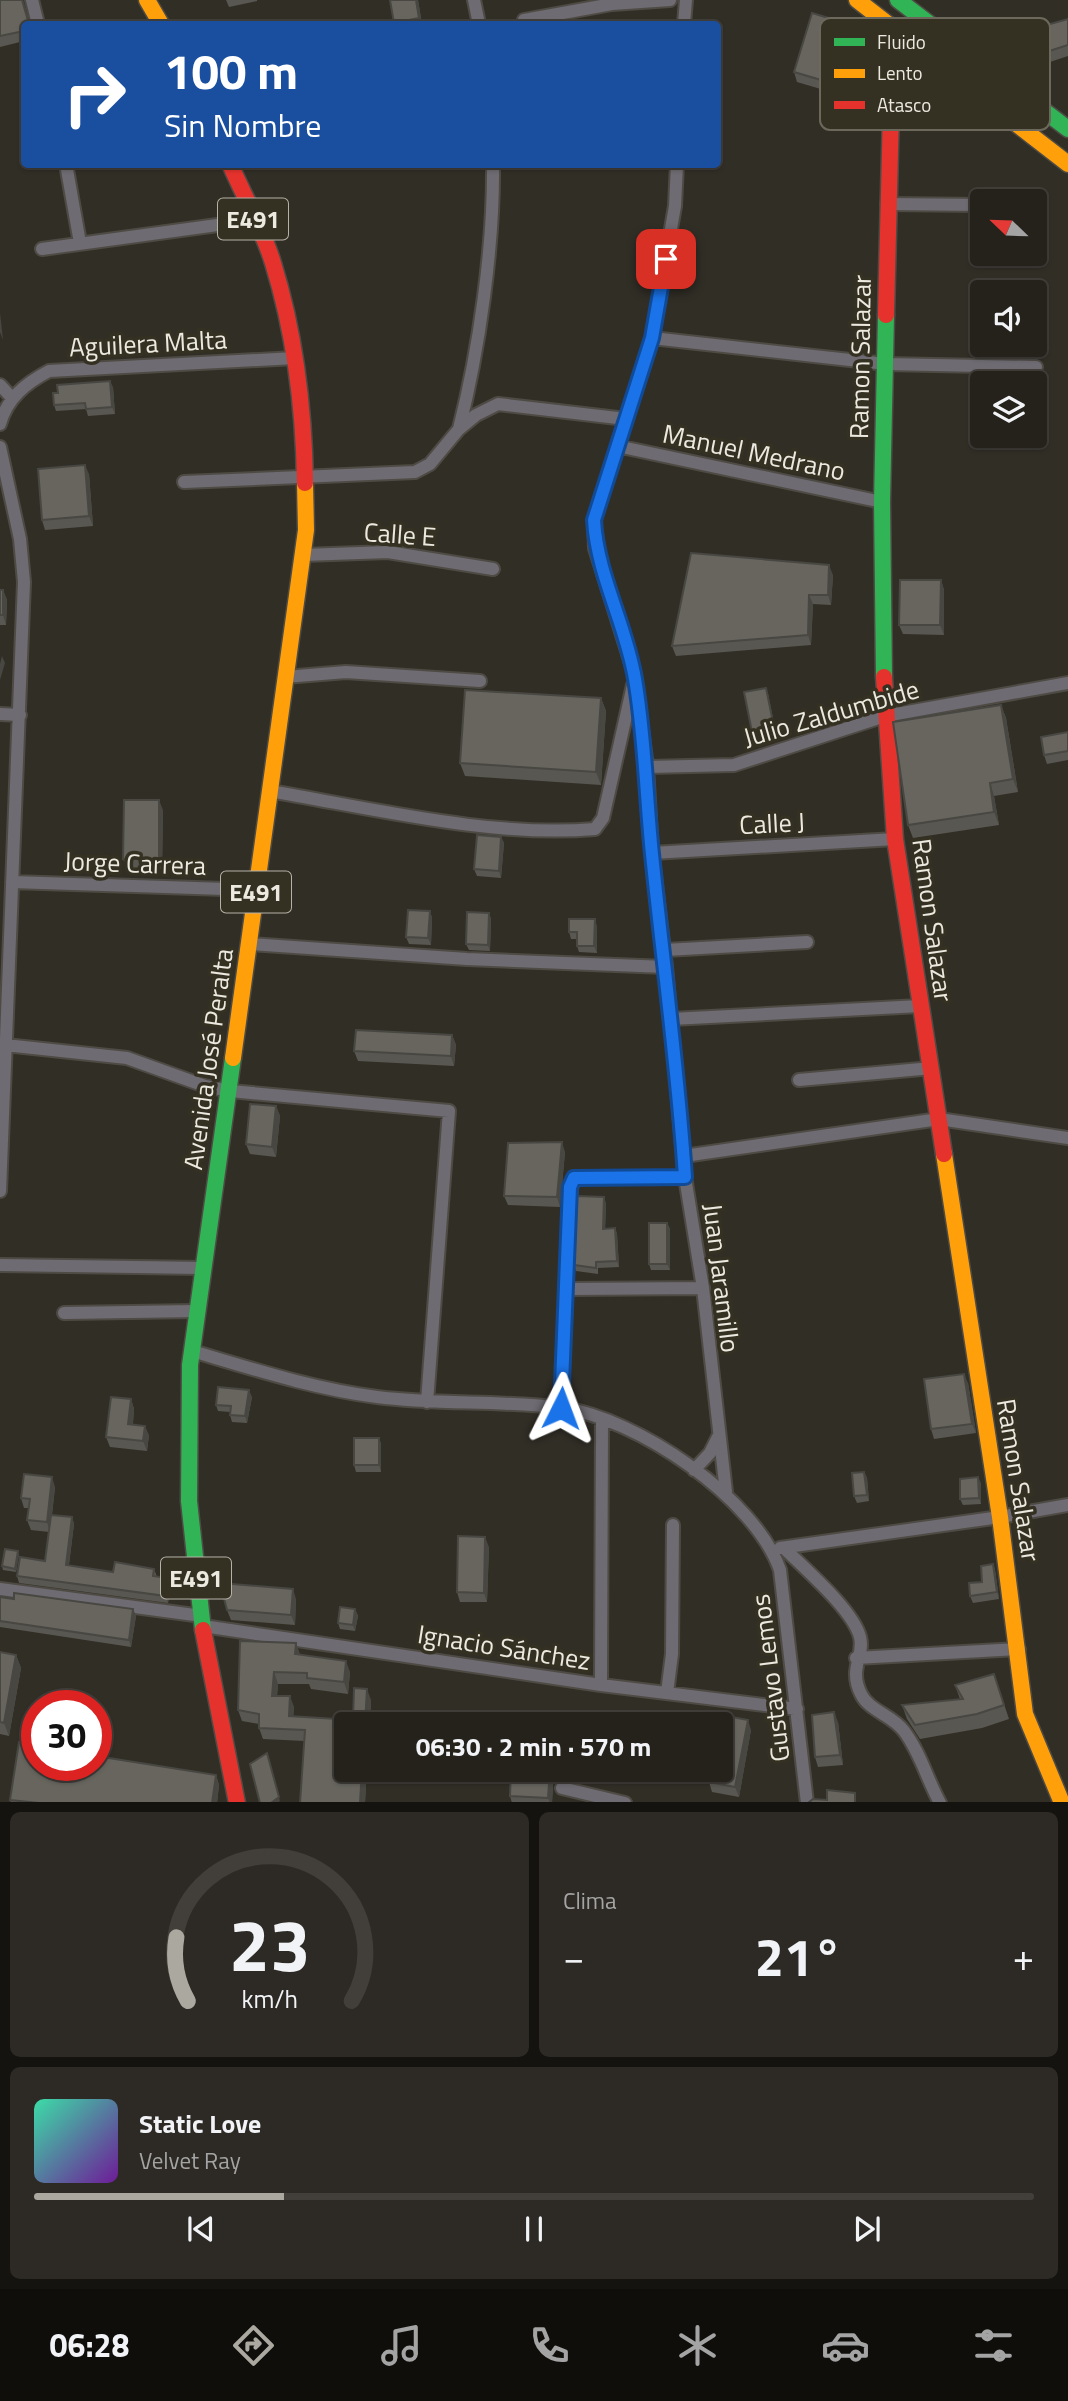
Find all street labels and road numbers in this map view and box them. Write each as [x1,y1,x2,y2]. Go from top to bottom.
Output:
road number: E491 [218,198,288,240]
street label: Ramon Salazar [839,275,881,439]
street label: Aguilera Malta [68,319,228,367]
street label: Manuel Medrano [659,414,849,490]
street label: Calle E [363,512,437,556]
street label: Julio Zaldumbide [739,669,923,757]
street label: Calle J [738,802,806,844]
street label: Ramon Salazar [902,836,964,1004]
street label: Jorge Carrera [63,841,207,885]
road number: E491 [221,872,291,912]
street label: Avenida José Peralta [173,946,243,1172]
street label: Juan Jaramillo [694,1201,750,1355]
street label: Ramon Salazar [987,1396,1051,1564]
road number: E491 [161,1558,231,1598]
street label: Gustavo Lemos [740,1592,800,1764]
street label: Ignacio Sánchez [415,1614,593,1680]

